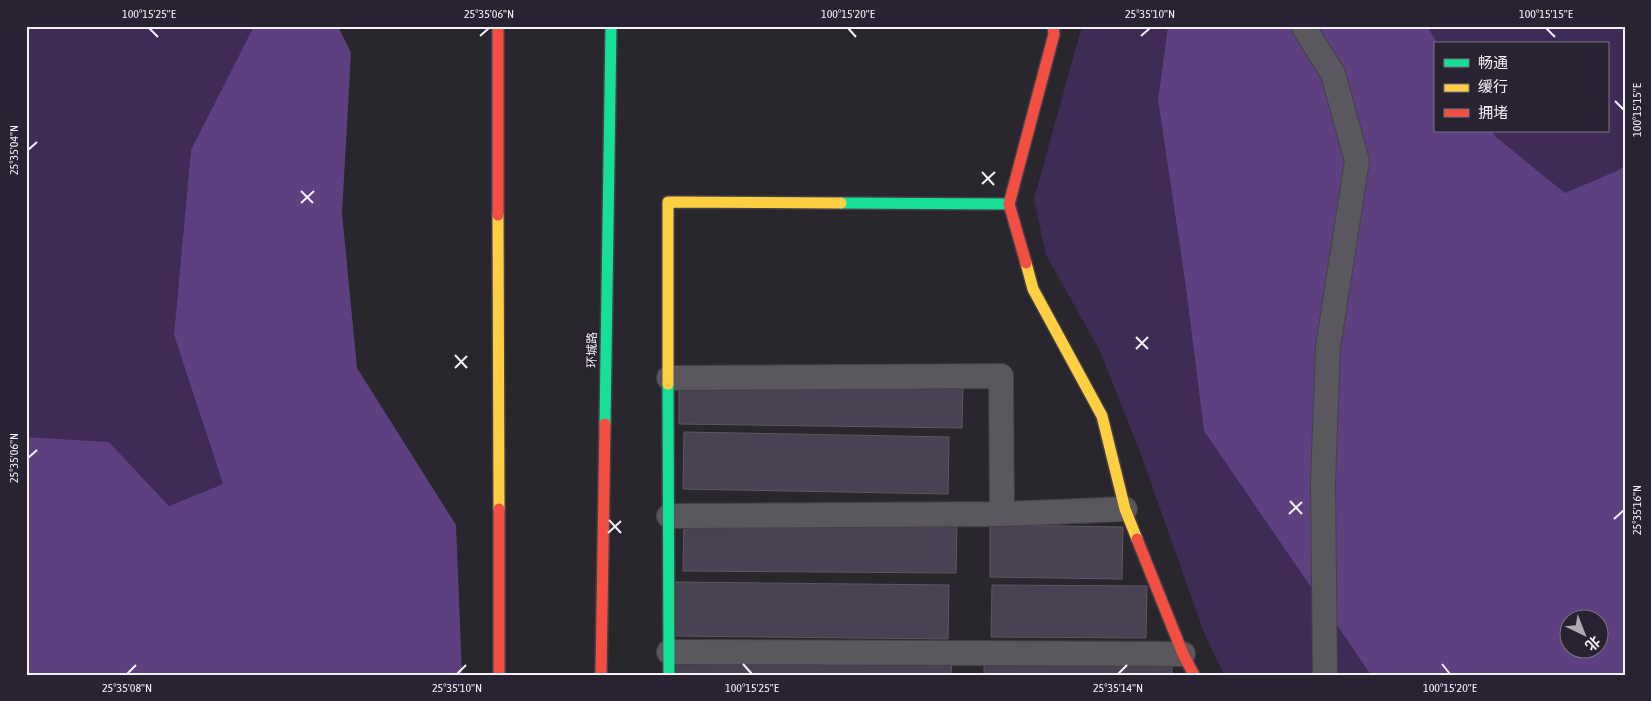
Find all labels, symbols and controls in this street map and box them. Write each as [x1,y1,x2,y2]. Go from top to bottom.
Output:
text: 100°15'25"E [122,7,176,21]
text: 25°35'06"N [464,7,514,21]
text: 100°15'20"E [821,7,875,21]
text: 25°35'10"N [1125,7,1175,21]
text: 100°15'15"E [1519,7,1573,21]
legend [1434,42,1608,132]
text: 畅通 [1478,54,1508,71]
text: 缓行 [1478,78,1508,95]
text: 100°15'15"E [1630,83,1644,137]
text: 拥堵 [1478,104,1508,121]
text: 25°35'04"N [7,125,21,175]
street label: 环城路 [585,332,599,368]
text: 25°35'06"N [7,433,21,483]
text: 25°35'16"N [1630,485,1644,535]
north arrow [1558,608,1608,658]
text: 北 [1582,633,1603,654]
text: 25°35'08"N [102,681,152,695]
text: 25°35'10"N [432,681,482,695]
text: 100°15'25"E [725,681,779,695]
text: 25°35'14"N [1093,681,1143,695]
text: 100°15'20"E [1423,681,1477,695]

